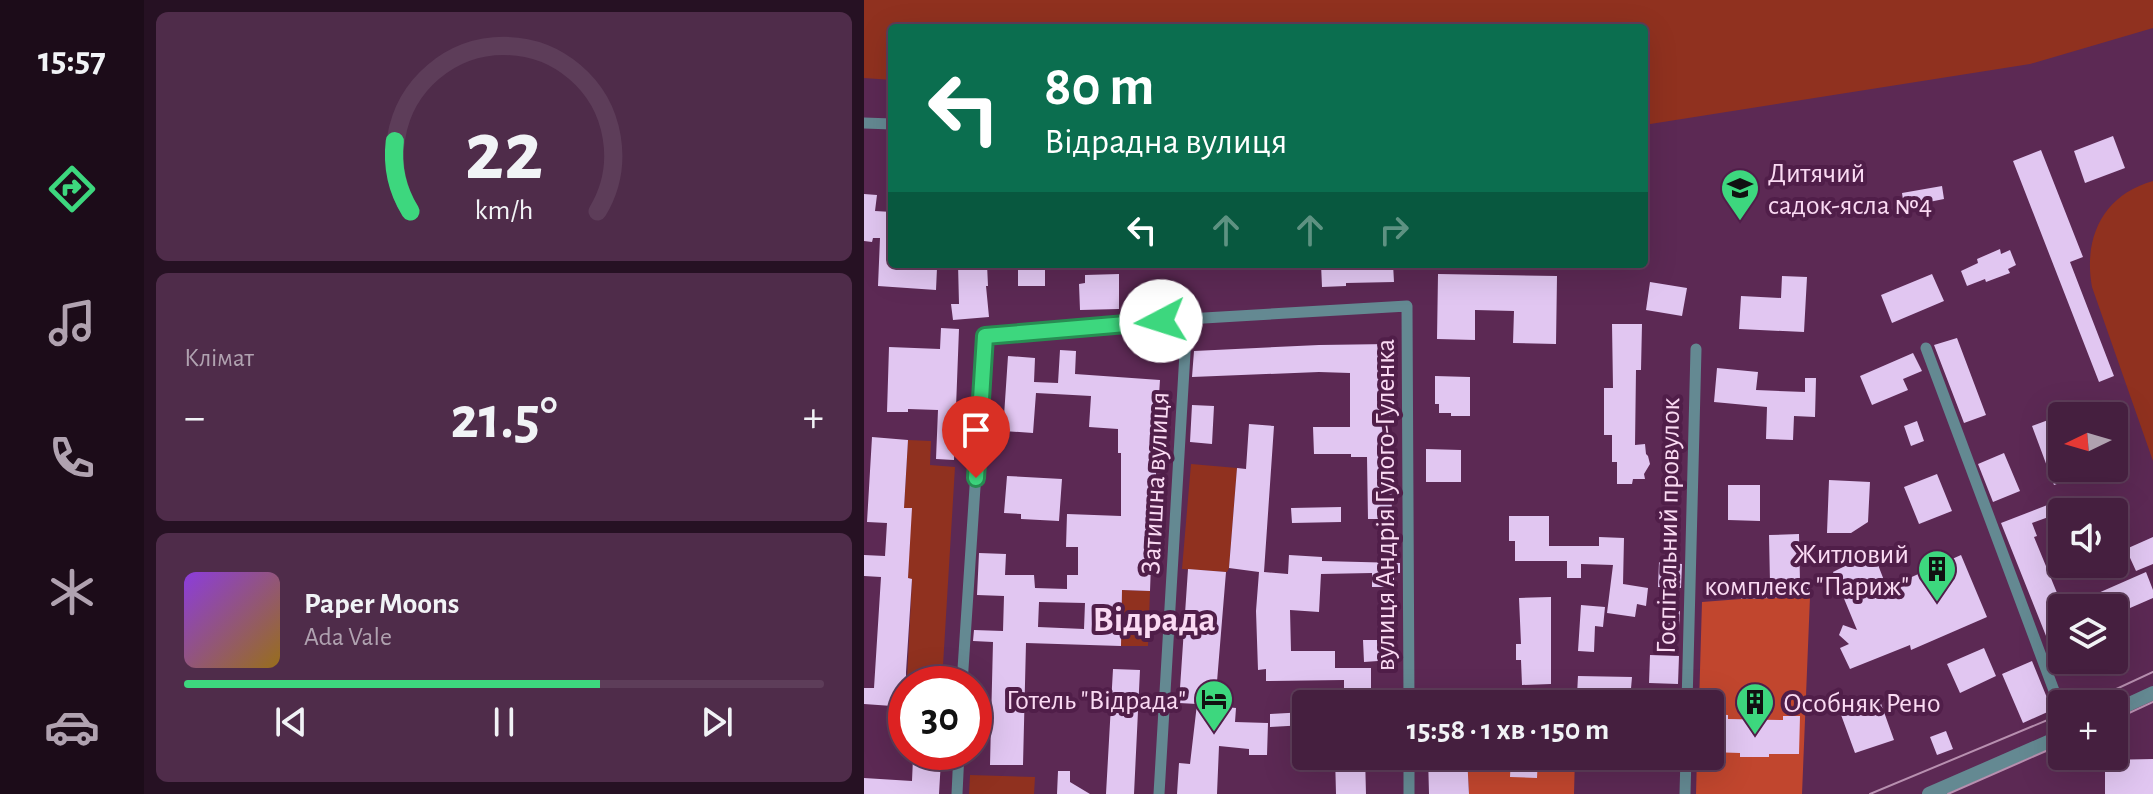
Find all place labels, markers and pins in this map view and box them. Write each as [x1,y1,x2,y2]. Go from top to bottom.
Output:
place label: Дитячий садок-ясла №4 [1768,160,1932,220]
school or university icon: Дитячий садок-ясла №4 [1719,167,1761,222]
pin [942,396,1010,478]
place label: Житловий комплекс "Париж" [1704,541,1909,601]
building icon: Житловий комплекс "Париж" [1916,548,1958,603]
hotel icon: Готель "Відрада" [1193,678,1235,733]
building icon: Особняк Рено [1734,681,1776,736]
place label: Готель "Відрада" [1006,687,1186,715]
place label: Особняк Рено [1783,690,1941,718]

